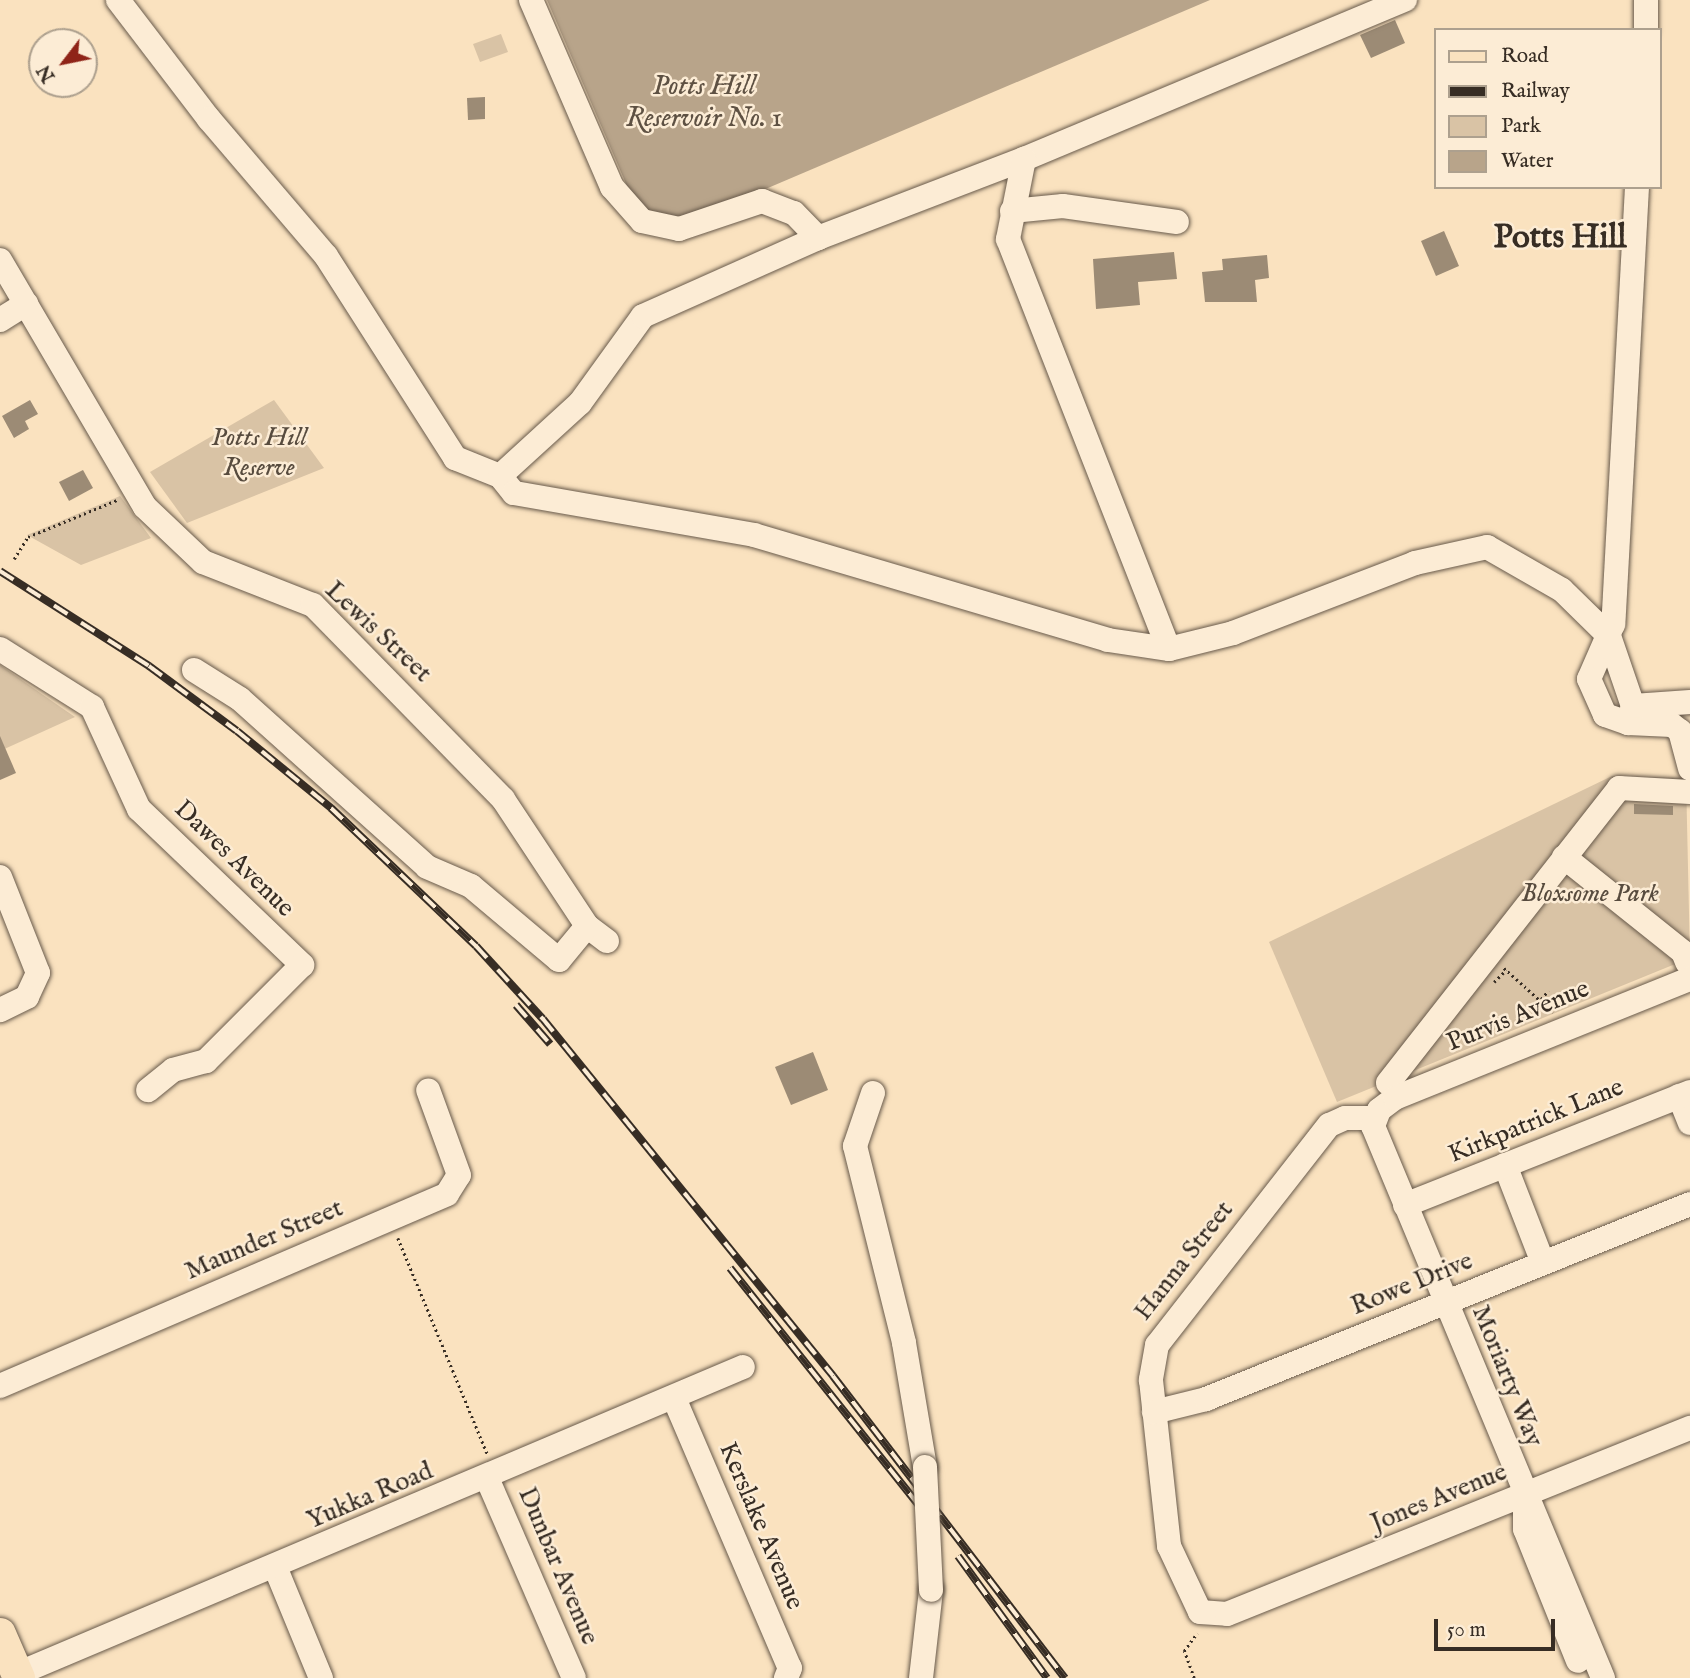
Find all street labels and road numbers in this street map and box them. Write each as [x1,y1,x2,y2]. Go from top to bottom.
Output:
street label: Lewis Street [318,575,438,689]
street label: Dawes Avenue [167,794,301,924]
street label: Purvis Avenue [1442,973,1594,1059]
street label: Kirkpatrick Lane [1444,1072,1628,1170]
street label: Maunder Street [180,1193,348,1287]
street label: Hanna Street [1128,1195,1240,1327]
street label: Rowe Drive [1347,1245,1477,1323]
street label: Moriarty Way [1464,1301,1550,1451]
street label: Kerslake Avenue [712,1438,810,1614]
street label: Yukka Road [302,1456,438,1536]
street label: Jones Avenue [1366,1457,1512,1539]
street label: Dunbar Avenue [511,1483,605,1649]

